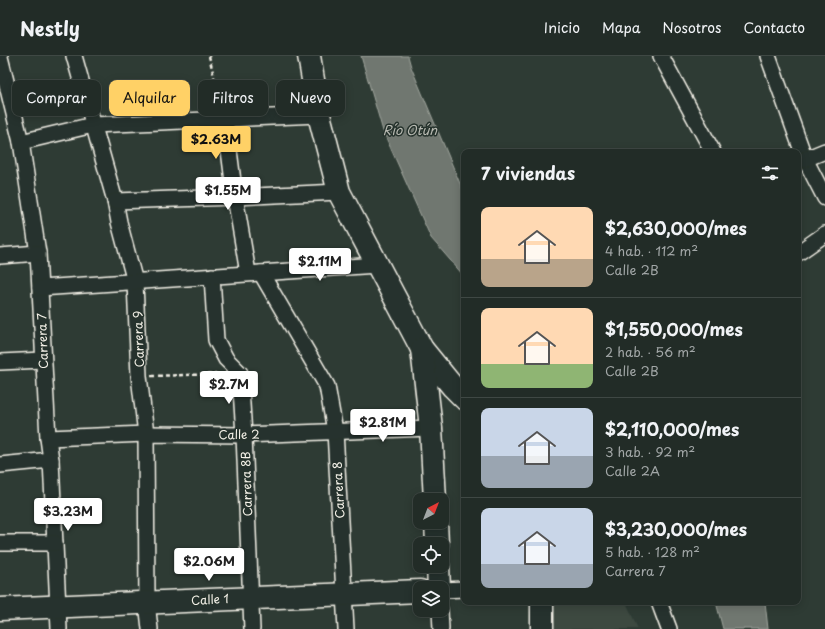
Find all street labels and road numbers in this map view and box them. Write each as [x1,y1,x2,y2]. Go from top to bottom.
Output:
street label: Carrera 9 [128,310,148,368]
street label: Carrera 7 [32,313,52,369]
street label: Calle 2 [218,425,260,443]
street label: Carrera 8B [236,451,256,517]
street label: Carrera 8 [328,461,348,519]
street label: Calle 1 [191,589,229,609]

